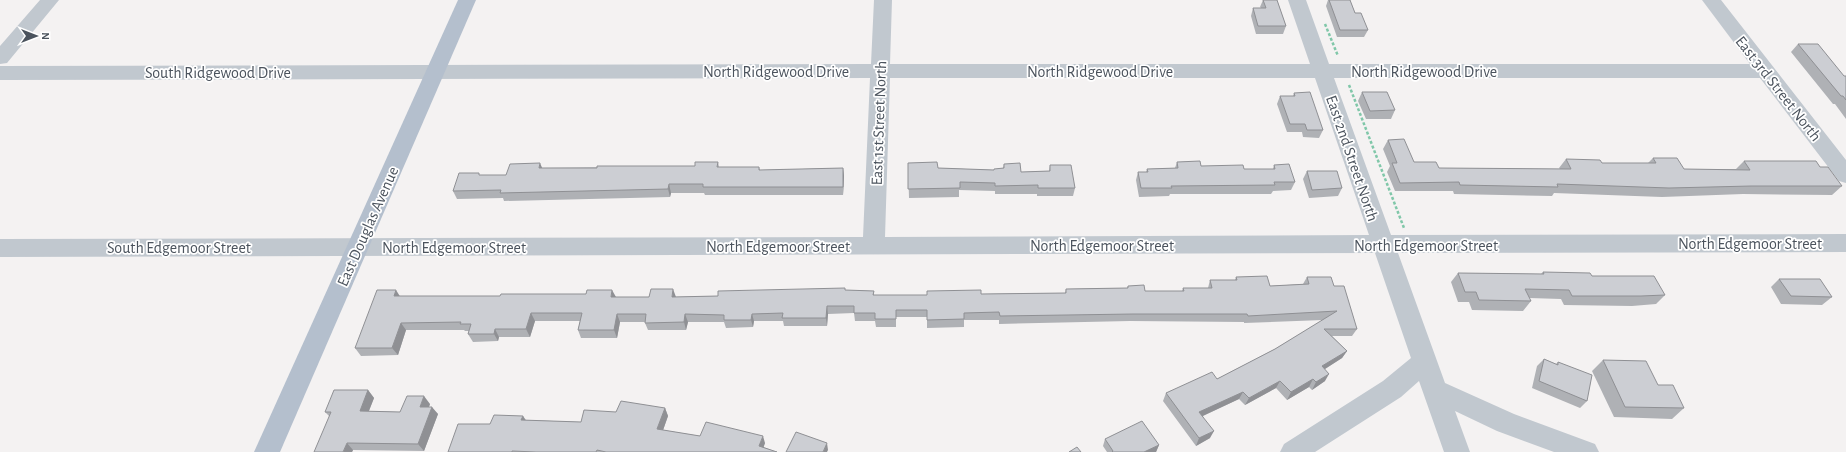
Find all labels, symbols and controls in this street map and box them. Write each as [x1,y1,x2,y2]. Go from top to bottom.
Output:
north arrow [16,16,56,56]
text: N [40,32,51,40]
street label: East 3rd Street North [1732,33,1824,144]
street label: East 1st Street North [869,60,889,186]
street label: North Ridgewood Drive [703,64,849,80]
street label: North Ridgewood Drive [1027,64,1173,80]
street label: North Ridgewood Drive [1351,64,1497,80]
street label: South Ridgewood Drive [145,65,291,81]
street label: East 2nd Street North [1323,93,1381,223]
street label: East Douglas Avenue [334,164,401,289]
street label: North Edgemoor Street [1678,236,1822,252]
street label: North Edgemoor Street [1030,238,1174,254]
street label: North Edgemoor Street [1354,238,1498,254]
street label: North Edgemoor Street [706,239,850,255]
street label: South Edgemoor Street [107,240,251,256]
street label: North Edgemoor Street [382,240,526,256]

